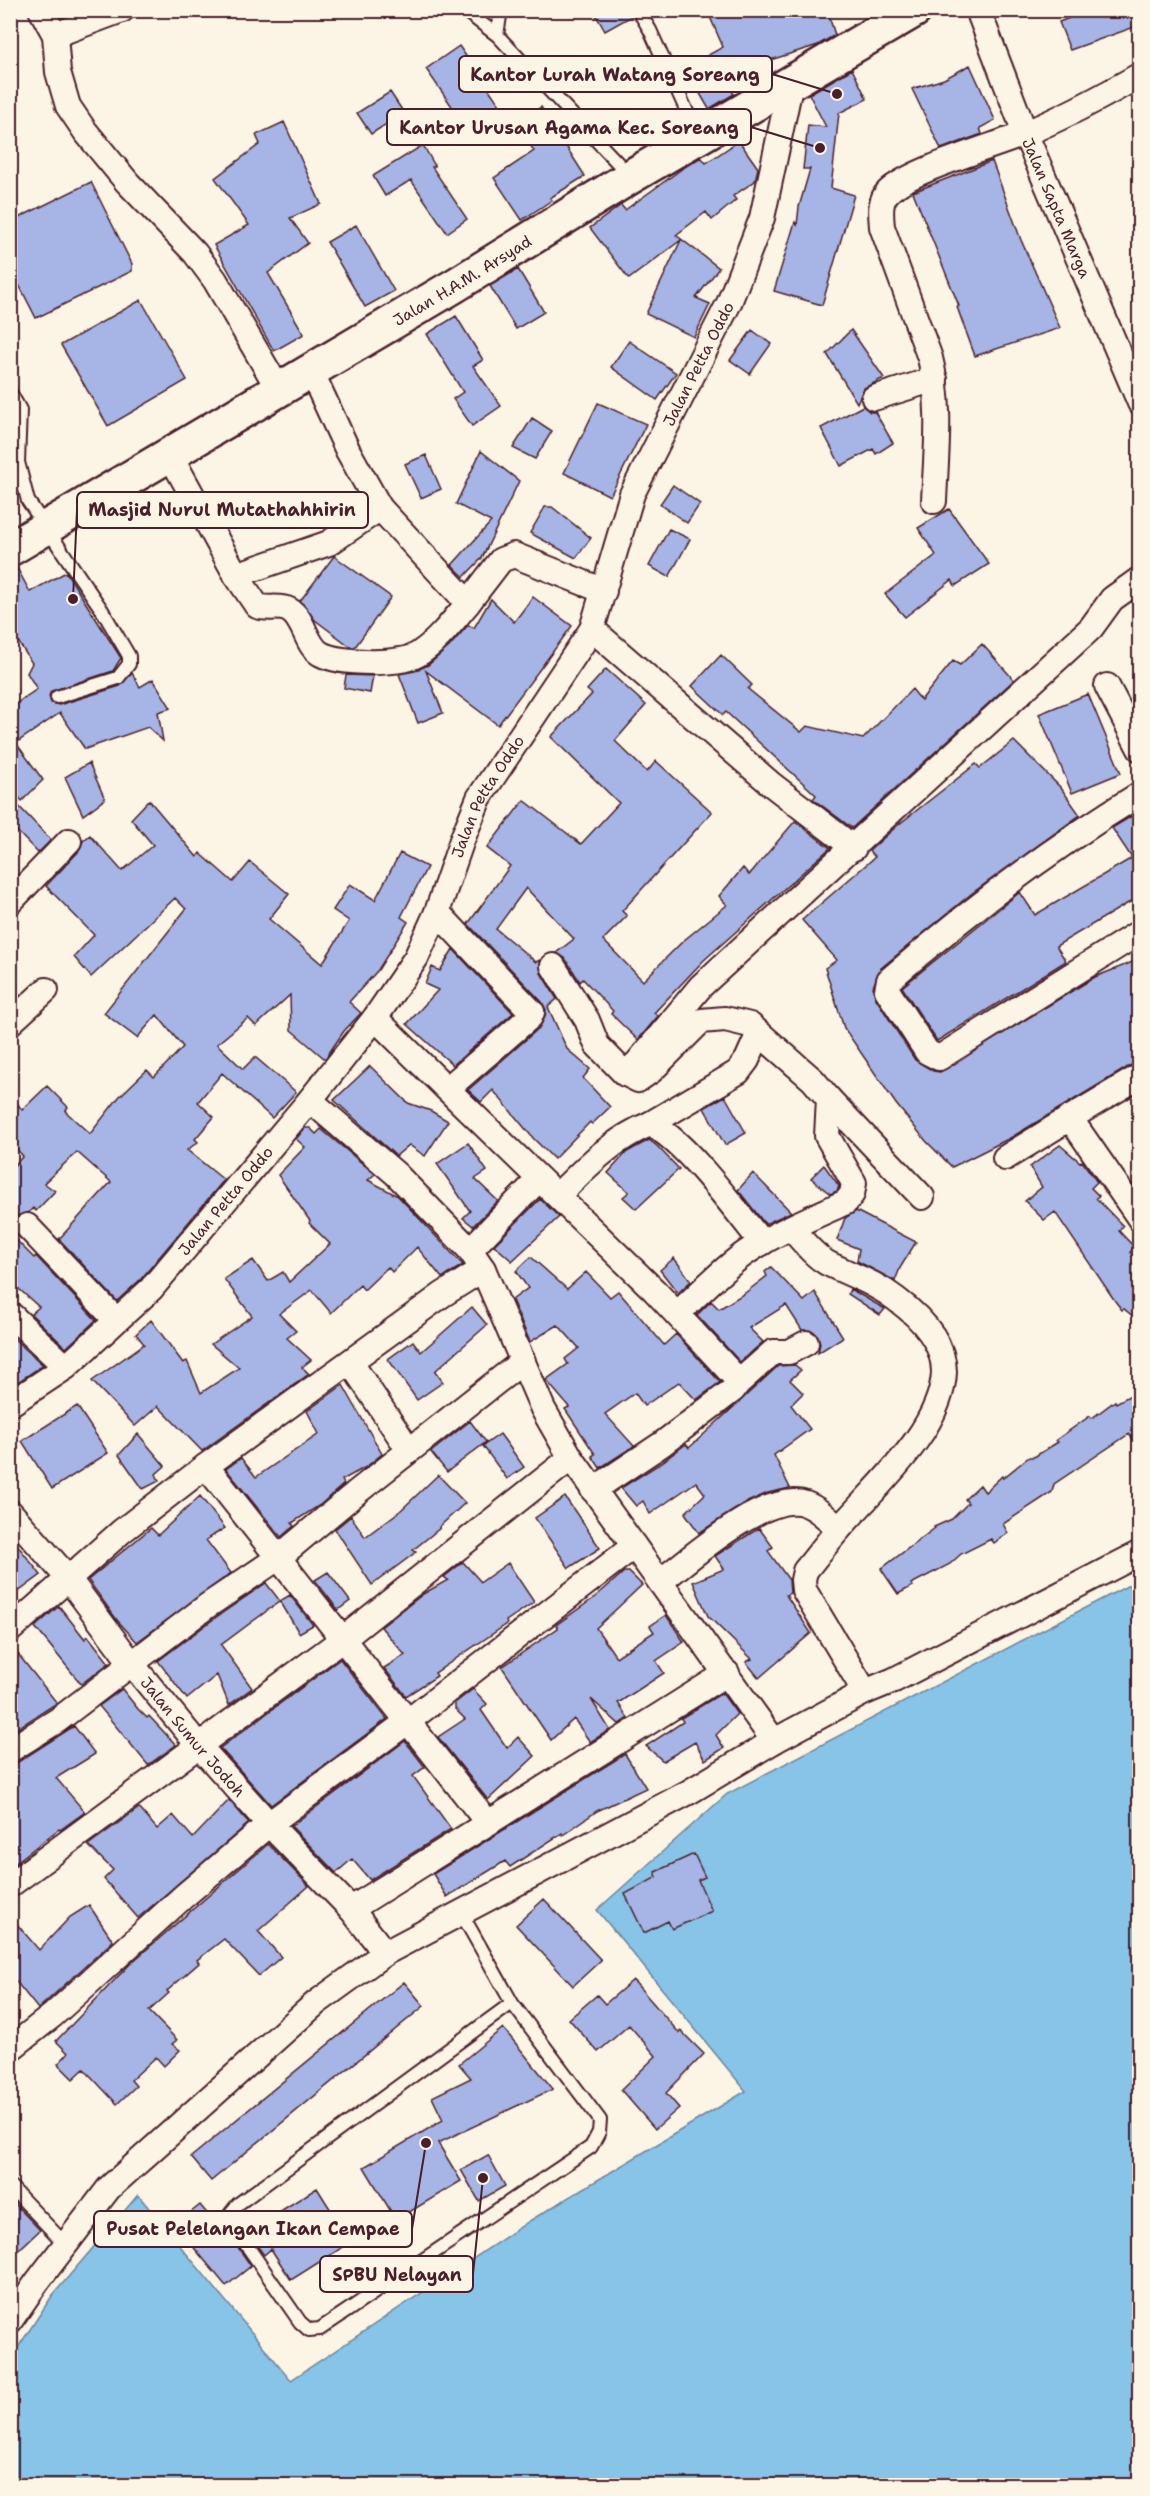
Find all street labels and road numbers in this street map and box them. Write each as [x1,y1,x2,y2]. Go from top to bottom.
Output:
street label: Jalan Sapta Marga [1018,134,1096,281]
street label: Jalan H.A.M. Arsyad [389,230,535,330]
street label: Jalan Petta Oddo [658,298,738,430]
street label: Jalan Petta Oddo [446,731,529,860]
street label: Jalan Petta Oddo [173,1142,277,1260]
street label: Jalan Sumur Jodoh [136,1672,250,1801]

